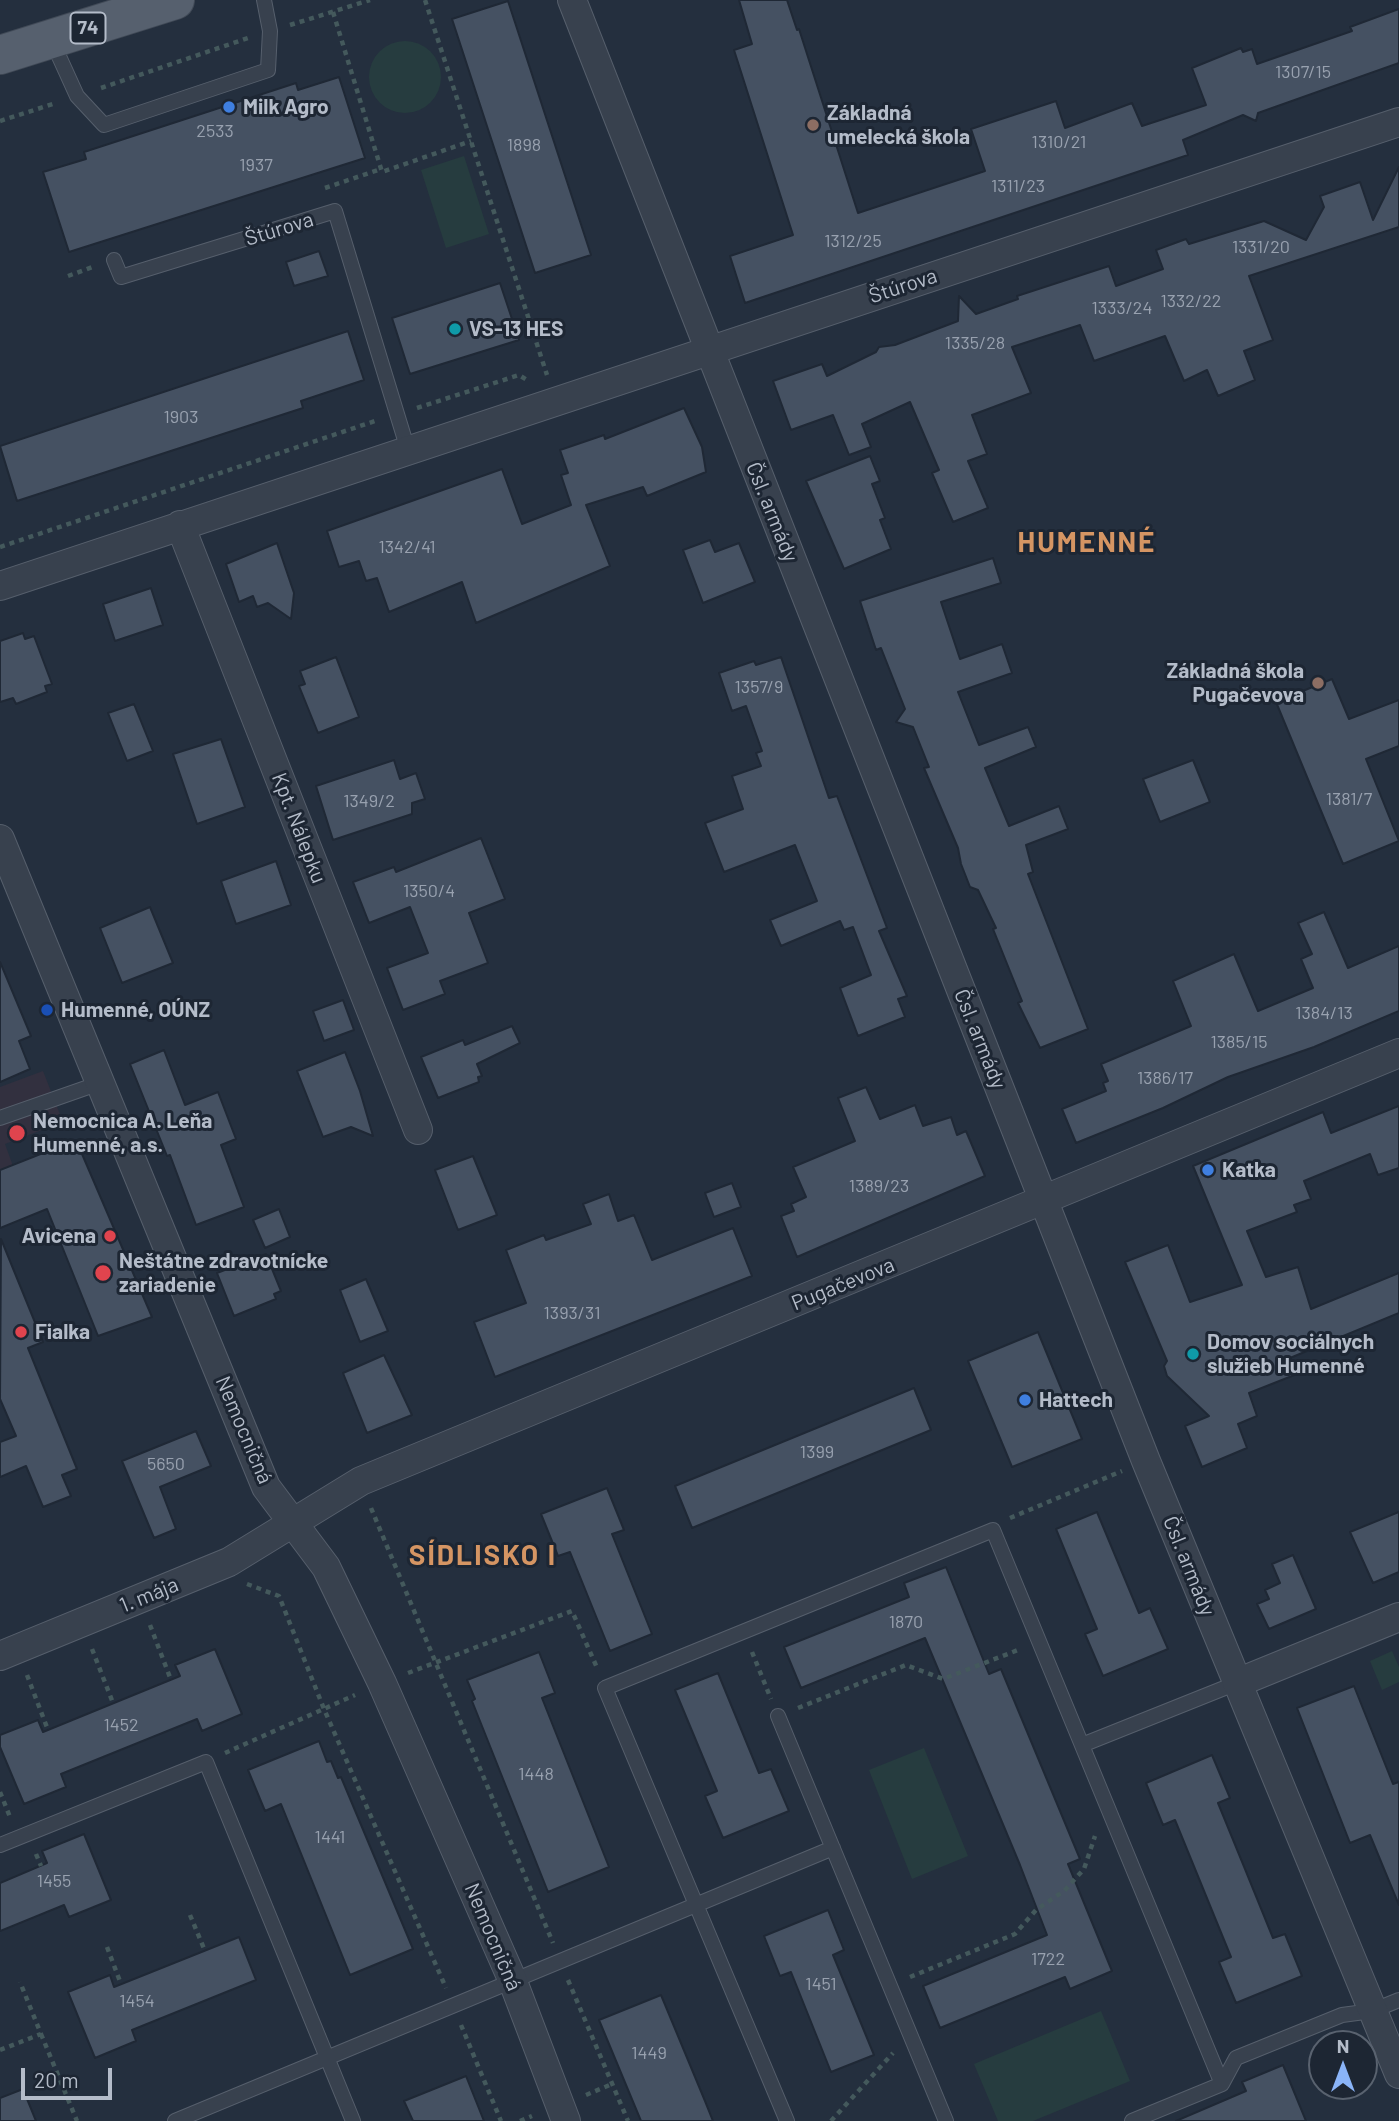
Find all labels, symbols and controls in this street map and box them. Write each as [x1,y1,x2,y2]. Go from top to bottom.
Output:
road number: 74 [70,12,106,44]
house number: 1307/15 [1275,61,1331,83]
place label: Milk Agro [243,94,329,120]
marker: Milk Agro [221,99,237,115]
place label: Základná umelecká škola [827,100,970,150]
marker: Základná umelecká škola [805,117,821,133]
house number: 2533 [196,120,234,142]
house number: 1310/21 [1032,131,1086,153]
house number: 1898 [507,134,541,156]
house number: 1937 [239,154,273,176]
house number: 1311/23 [991,175,1045,197]
street label: Štúrova [242,207,316,251]
house number: 1312/25 [824,230,882,252]
house number: 1331/20 [1232,236,1290,258]
street label: Štúrova [866,263,940,309]
house number: 1332/22 [1161,290,1221,312]
house number: 1333/24 [1092,297,1152,319]
place label: VS-13 HES [469,316,564,342]
marker: VS-13 HES [447,321,463,337]
house number: 1335/28 [945,332,1005,354]
house number: 1903 [163,406,199,428]
street label: Čsl. armády [741,459,803,565]
district label: HUMENNÉ [1018,526,1156,560]
house number: 1342/41 [379,536,435,558]
place label: Základná škola Pugačevova [1166,658,1304,708]
marker: Základná škola Pugačevova [1310,675,1326,691]
house number: 1357/9 [735,676,783,698]
street label: Kpt. Nálepku [266,769,332,887]
house number: 1381/7 [1326,788,1372,810]
house number: 1349/2 [343,790,395,812]
house number: 1350/4 [403,880,455,902]
street label: Čsl. armády [949,986,1011,1092]
place label: Humenné, OÚNZ [61,997,210,1023]
marker: Humenné, OÚNZ [39,1002,55,1018]
house number: 1384/13 [1295,1002,1353,1024]
house number: 1385/15 [1211,1031,1267,1053]
house number: 1386/17 [1137,1067,1193,1089]
place label: Nemocnica A. Leňa Humenné, a.s. [33,1108,212,1158]
marker: Nemocnica A. Leňa Humenné, a.s. [7,1123,27,1143]
place label: Katka [1222,1157,1276,1183]
marker: Katka [1200,1162,1216,1178]
house number: 1389/23 [849,1175,909,1197]
place label: Avicena [22,1223,96,1249]
marker: Avicena [102,1228,118,1244]
place label: Neštátne zdravotnícke zariadenie [119,1248,328,1298]
street label: Pugačevova [788,1252,898,1316]
marker: Neštátne zdravotnícke zariadenie [93,1263,113,1283]
house number: 1393/31 [544,1302,600,1324]
place label: Fialka [35,1319,90,1345]
marker: Fialka [13,1324,29,1340]
place label: Domov sociálnych služieb Humenné [1207,1329,1374,1379]
marker: Domov sociálnych služieb Humenné [1185,1346,1201,1362]
street label: Nemocničná [210,1372,278,1488]
place label: Hattech [1039,1387,1113,1413]
marker: Hattech [1017,1392,1033,1408]
house number: 1399 [800,1441,834,1463]
house number: 5650 [147,1453,185,1475]
street label: Čsl. armády [1158,1513,1220,1619]
district label: SÍDLISKO I [410,1539,556,1573]
street label: 1. mája [116,1572,182,1618]
house number: 1870 [889,1611,923,1633]
house number: 1452 [103,1714,139,1736]
house number: 1448 [518,1763,554,1785]
house number: 1441 [315,1826,345,1848]
house number: 1455 [37,1870,71,1892]
street label: Nemocničná [459,1879,527,1995]
house number: 1722 [1031,1948,1065,1970]
house number: 1451 [805,1973,837,1995]
house number: 1454 [119,1990,155,2012]
north arrow [1308,2030,1378,2100]
text: N [1337,2034,1349,2057]
house number: 1449 [631,2042,667,2064]
scale bar [24,2054,116,2098]
text: 20 m [34,2067,79,2092]

